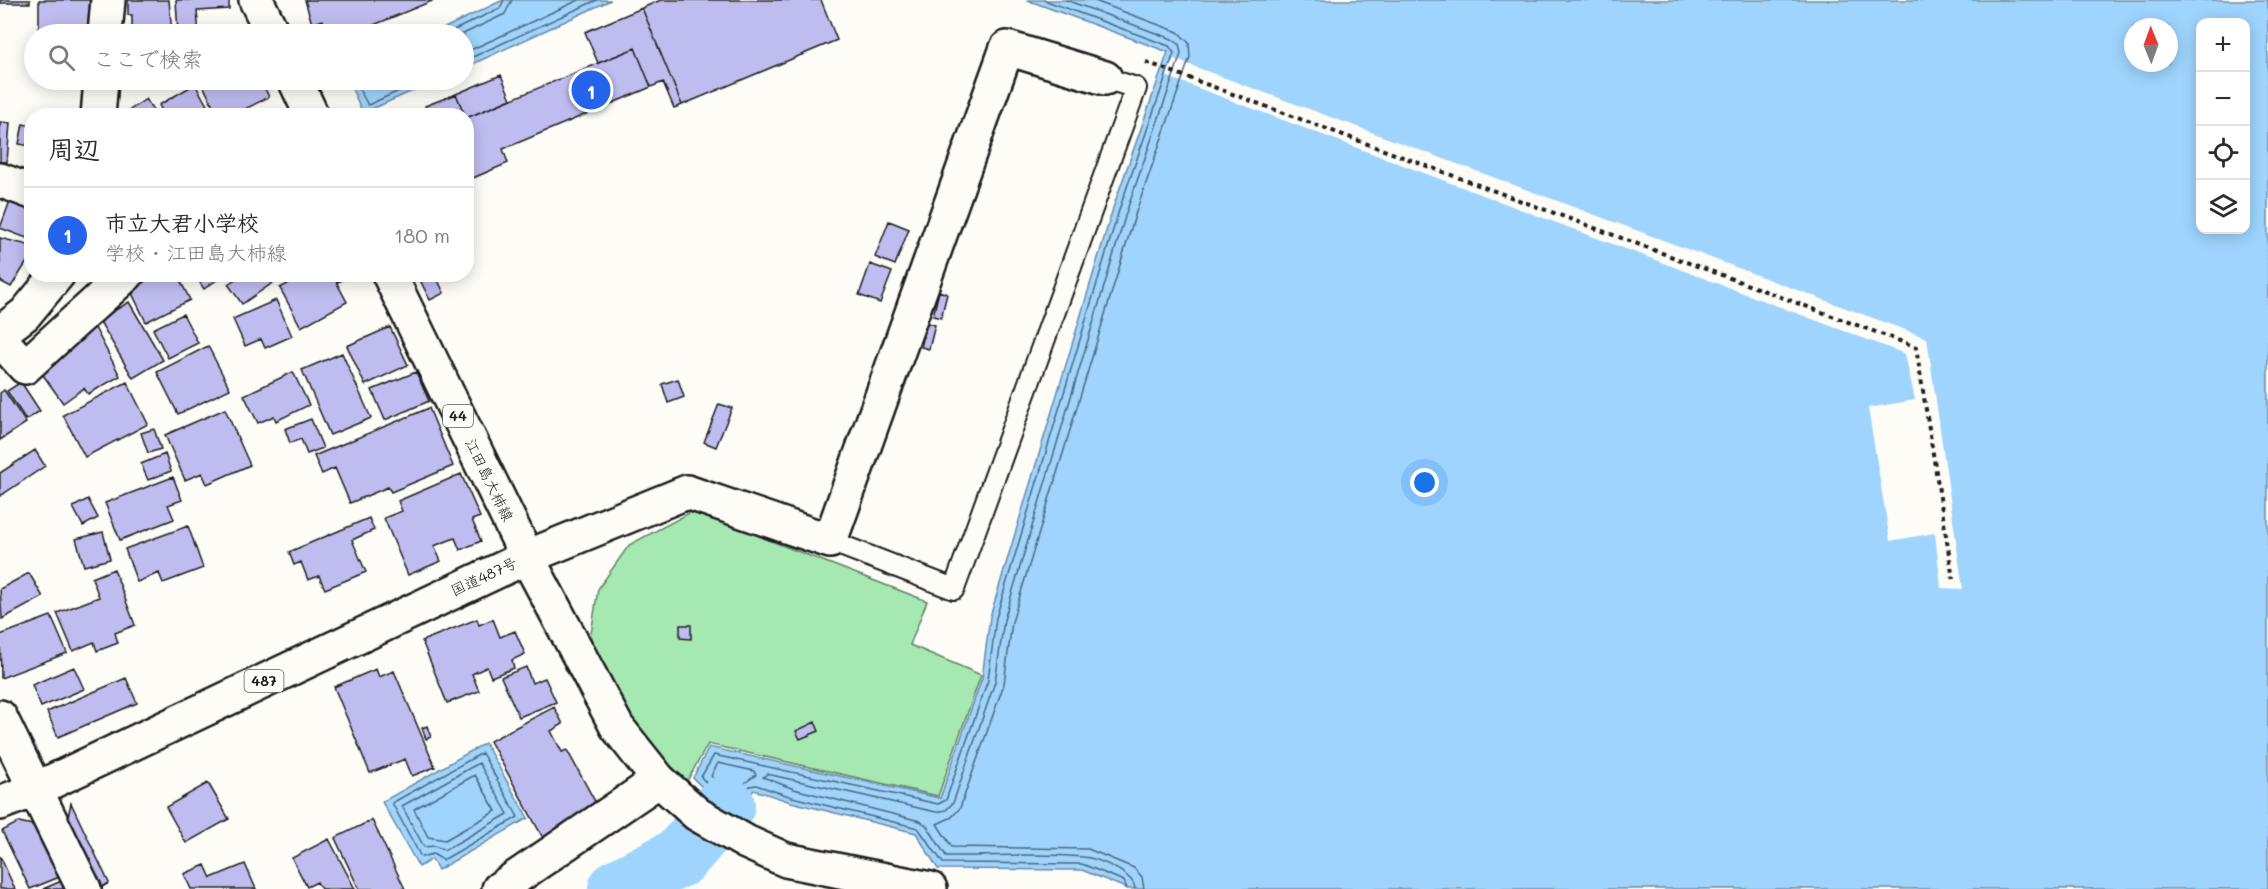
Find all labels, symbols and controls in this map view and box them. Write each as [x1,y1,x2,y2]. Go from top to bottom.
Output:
north arrow [2124,18,2178,72]
map controls [2196,18,2250,234]
button: + [2196,18,2250,72]
search box [24,24,474,90]
icon: search [45,41,78,74]
text: ここで検索 [93,44,203,73]
pin: 1 [572,68,610,112]
button: − [2196,72,2250,126]
button: locate [2196,126,2250,180]
text: 周辺 [48,132,100,166]
button: layers [2196,180,2250,234]
text: 市立大君小学校 [105,208,259,237]
text: 1 [63,222,72,248]
text: 180 m [394,222,450,248]
text: 学校 · 江田島大柿線 [105,239,287,265]
road number: 44 [443,405,473,427]
street label: 江田島大柿線 [461,435,519,524]
your location [1410,468,1439,497]
street label: 国道487号 [447,552,520,600]
road number: 487 [244,670,284,692]

